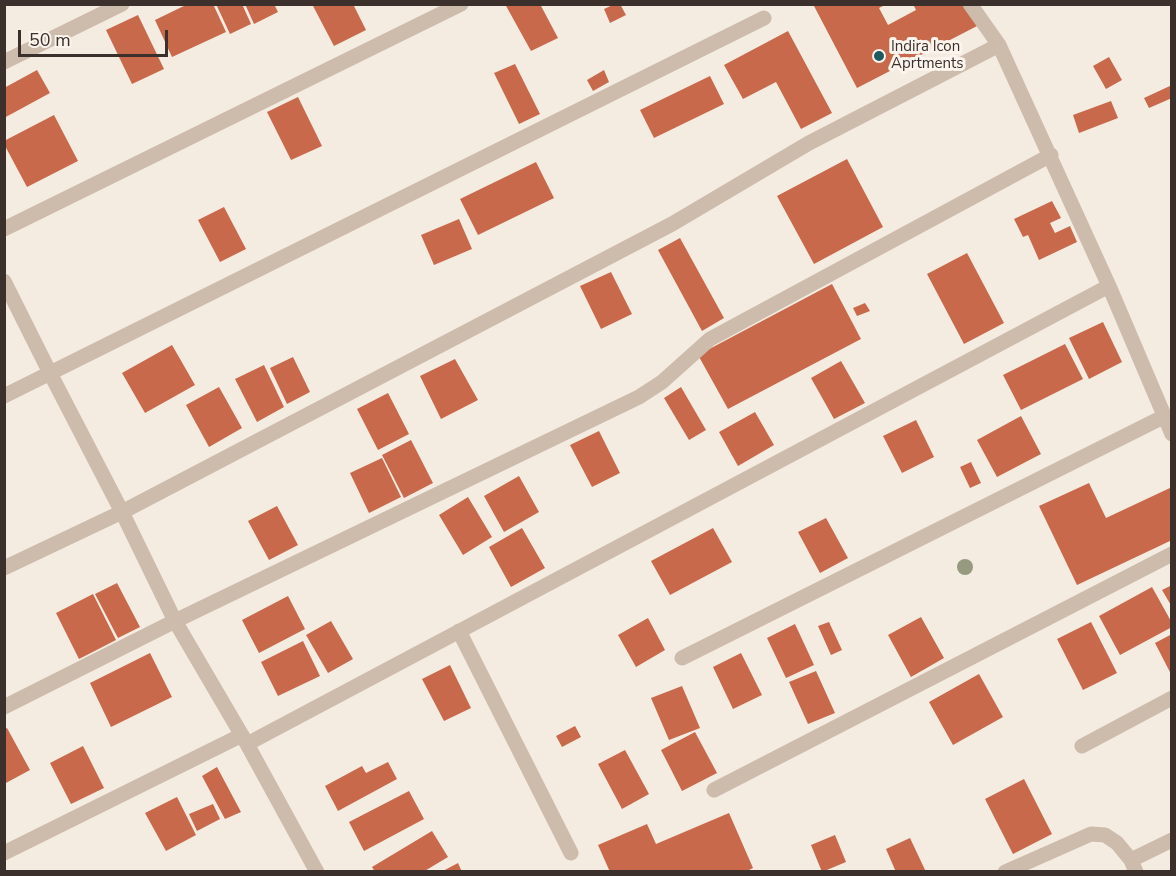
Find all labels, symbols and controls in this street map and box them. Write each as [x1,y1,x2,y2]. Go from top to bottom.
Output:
scale bar [21,18,171,56]
text: 50 m [29,28,71,52]
place label: Indira Icon Aprtments [891,38,964,73]
marker: Indira Icon Aprtments [872,49,886,63]

